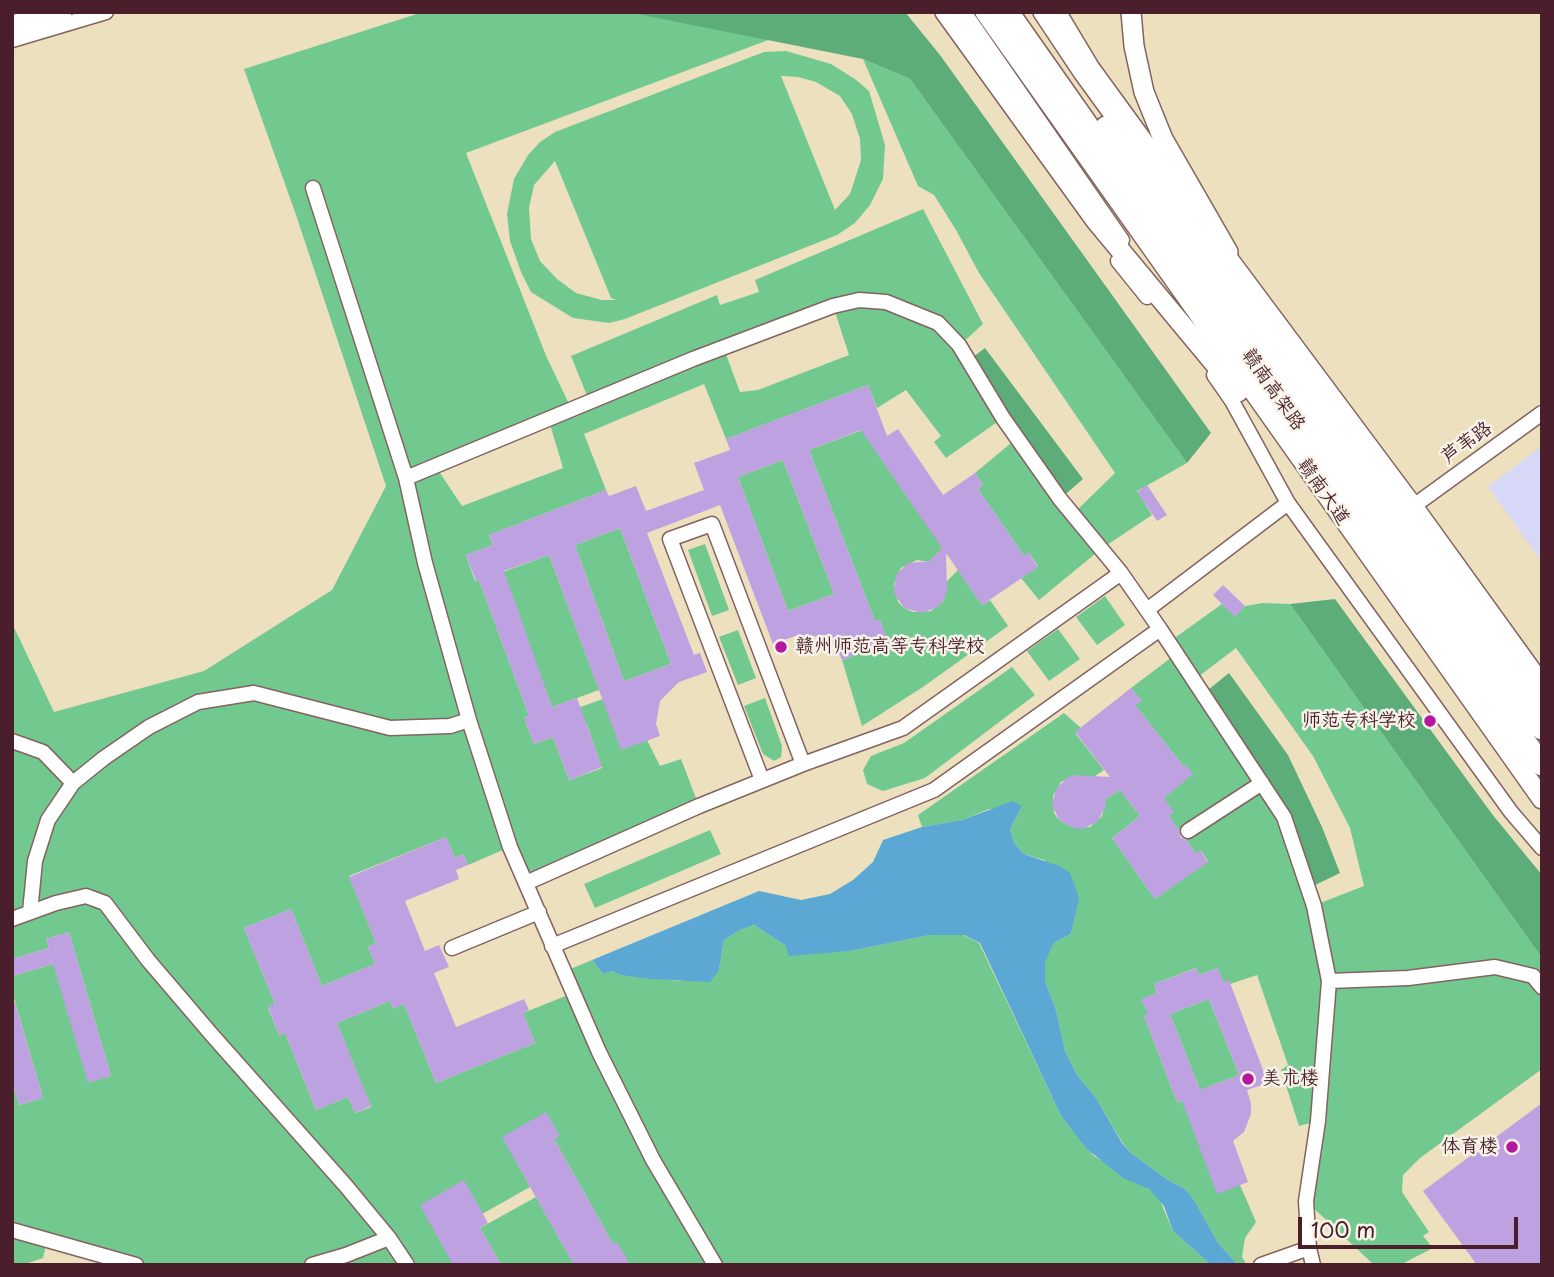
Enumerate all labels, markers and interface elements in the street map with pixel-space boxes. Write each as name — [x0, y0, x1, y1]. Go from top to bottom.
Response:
street label: 赣南高架路 — [1236, 345, 1310, 435]
street label: 芦苇路 — [1437, 417, 1497, 469]
street label: 赣南大道 — [1292, 454, 1354, 530]
place label: 赣州师范高等专科学校 — [795, 636, 985, 658]
marker: 赣州师范高等专科学校 — [773, 639, 789, 655]
place label: 师范专科学校 — [1302, 710, 1416, 732]
marker: 师范专科学校 — [1422, 713, 1438, 729]
place label: 美术楼 — [1262, 1068, 1319, 1090]
marker: 美术楼 — [1240, 1071, 1256, 1087]
place label: 体育楼 — [1441, 1136, 1498, 1158]
marker: 体育楼 — [1504, 1139, 1520, 1155]
scale bar — [1302, 1204, 1522, 1248]
text: 100 m — [1311, 1213, 1375, 1245]

